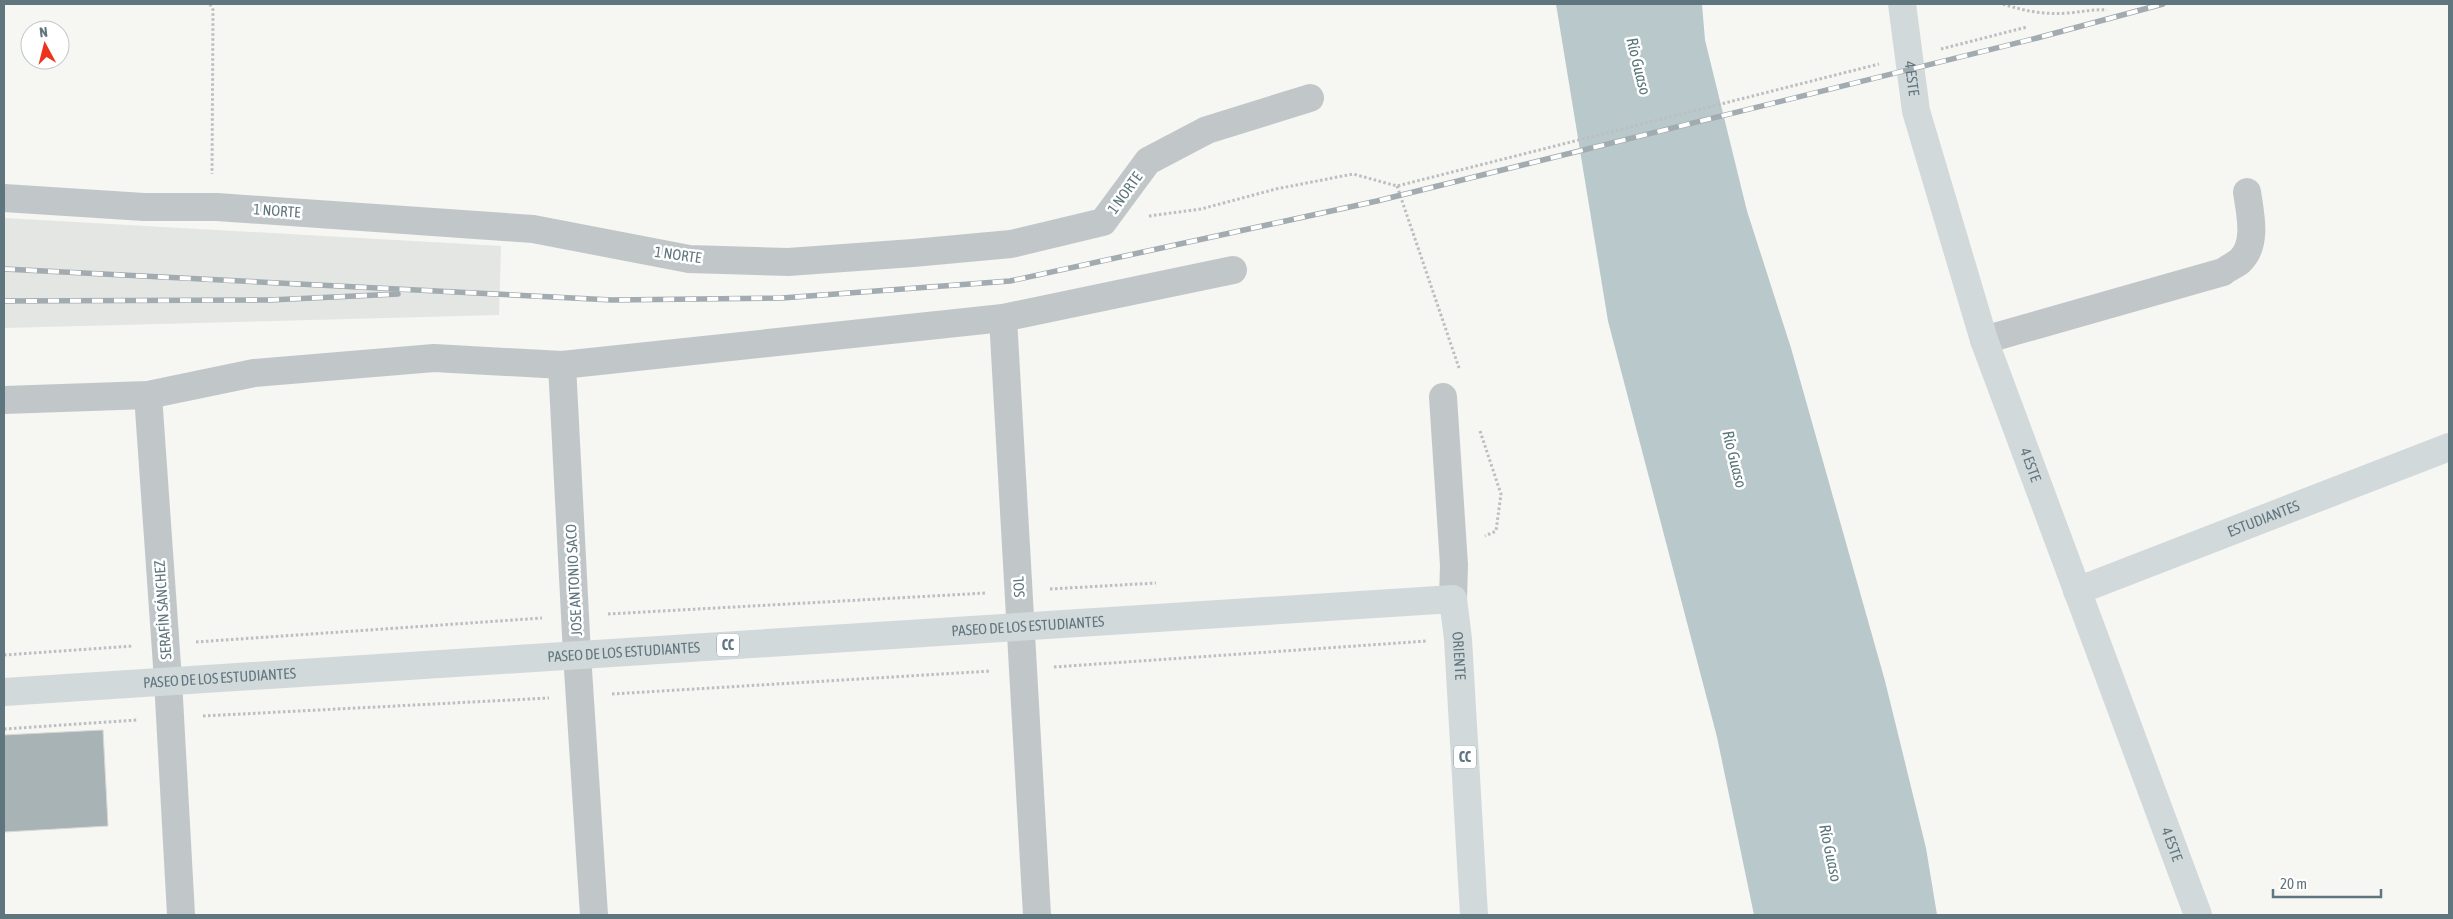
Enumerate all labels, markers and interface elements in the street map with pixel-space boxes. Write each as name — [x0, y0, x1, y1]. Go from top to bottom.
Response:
north arrow — [20, 20, 70, 70]
text: N — [38, 24, 48, 41]
water label: Río Guaso — [1623, 36, 1655, 96]
street label: 4 ESTE — [1902, 60, 1923, 97]
street label: 1 NORTE — [1104, 168, 1146, 217]
street label: 1 NORTE — [253, 200, 302, 221]
street label: 1 NORTE — [654, 243, 703, 266]
water label: Río Guaso — [1719, 429, 1751, 489]
street label: 4 ESTE — [2017, 445, 2045, 485]
street label: ESTUDIANTES — [2225, 497, 2302, 540]
street label: JOSE ANTONIO SACO — [562, 523, 585, 636]
street label: SERAFÍN SÁNCHEZ — [151, 560, 174, 660]
street label: SOL — [1009, 576, 1028, 598]
street label: PASEO DE LOS ESTUDIANTES — [951, 612, 1105, 639]
street label: ORIENTE — [1449, 630, 1469, 681]
road number: CC — [717, 634, 739, 656]
street label: PASEO DE LOS ESTUDIANTES — [547, 638, 701, 665]
street label: PASEO DE LOS ESTUDIANTES — [143, 664, 296, 691]
road number: CC — [1454, 746, 1476, 769]
water label: Río Guaso — [1816, 823, 1846, 883]
street label: 4 ESTE — [2158, 825, 2186, 864]
scale bar — [2273, 866, 2380, 898]
text: 20 m — [2280, 875, 2307, 892]

